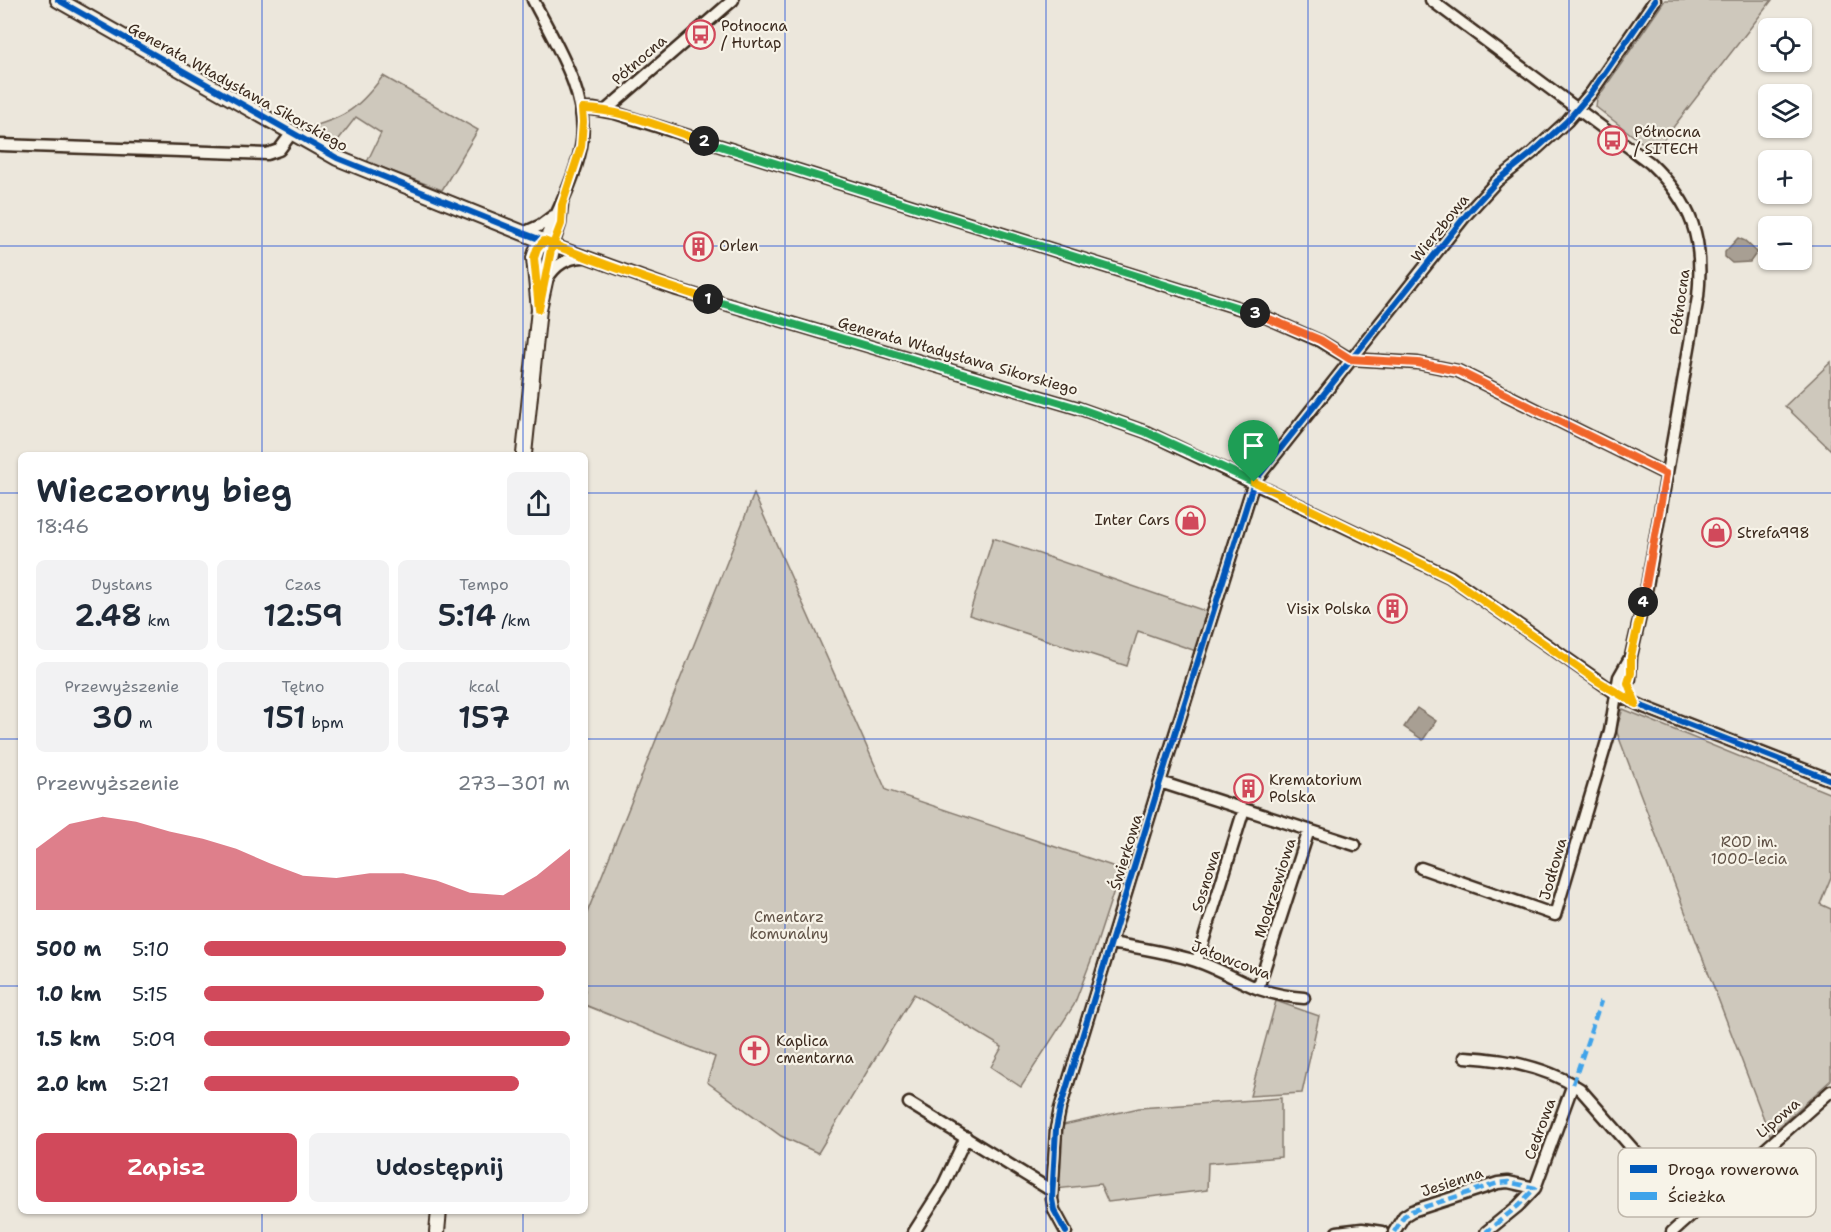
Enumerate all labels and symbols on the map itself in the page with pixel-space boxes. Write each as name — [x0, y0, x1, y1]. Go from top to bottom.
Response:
place label: Połnocna / Hurtap — [721, 16, 788, 53]
street label: Generała Władysława Sikorskiego — [124, 18, 352, 156]
bus stop icon: Połnocna / Hurtap — [684, 19, 716, 51]
street label: Północna — [607, 30, 671, 89]
place label: Północna / SITECH — [1634, 122, 1701, 159]
bus stop icon: Północna / SITECH — [1597, 125, 1629, 157]
pin: 2 — [689, 126, 719, 156]
street label: Wierzbowa — [1406, 189, 1474, 266]
building icon: Orlen — [682, 230, 714, 262]
place label: Orlen — [719, 236, 758, 256]
street label: Północna — [1665, 267, 1695, 336]
pin: 1 — [693, 284, 723, 314]
pin: 3 — [1240, 298, 1270, 328]
street label: Generała Władysława Sikorskiego — [836, 312, 1080, 400]
pin — [1228, 420, 1279, 482]
shop icon: Inter Cars — [1175, 504, 1207, 536]
place label: Inter Cars — [1095, 510, 1170, 530]
shop icon: Strefa998 — [1700, 517, 1732, 549]
place label: Strefa998 — [1737, 523, 1810, 543]
pin: 4 — [1628, 587, 1658, 617]
building icon: Visix Polska — [1376, 593, 1408, 625]
place label: Visix Polska — [1286, 599, 1372, 619]
place label: Krematorium Polska — [1269, 770, 1362, 807]
building icon: Krematorium Polska — [1232, 773, 1264, 805]
street label: Świerkowa — [1104, 811, 1147, 892]
park label: ROD im. 1000-lecia — [1711, 832, 1788, 869]
street label: Modrzewiowa — [1249, 835, 1301, 941]
street label: Jodłowa — [1535, 835, 1572, 902]
street label: Sosnowa — [1187, 847, 1225, 915]
park label: Cmentarz komunalny — [750, 907, 828, 944]
street label: Jałowcowa — [1188, 936, 1274, 985]
place label: Kaplica cmentarna — [776, 1031, 855, 1068]
church icon: Kaplica cmentarna — [739, 1034, 771, 1066]
street label: Lipowa — [1752, 1093, 1805, 1142]
street label: Cedrowa — [1520, 1095, 1561, 1162]
legend — [1618, 1148, 1816, 1217]
text: Droga rowerowa — [1668, 1159, 1799, 1180]
street label: Jesienna — [1418, 1162, 1486, 1201]
text: Ścieżka — [1668, 1186, 1725, 1207]

